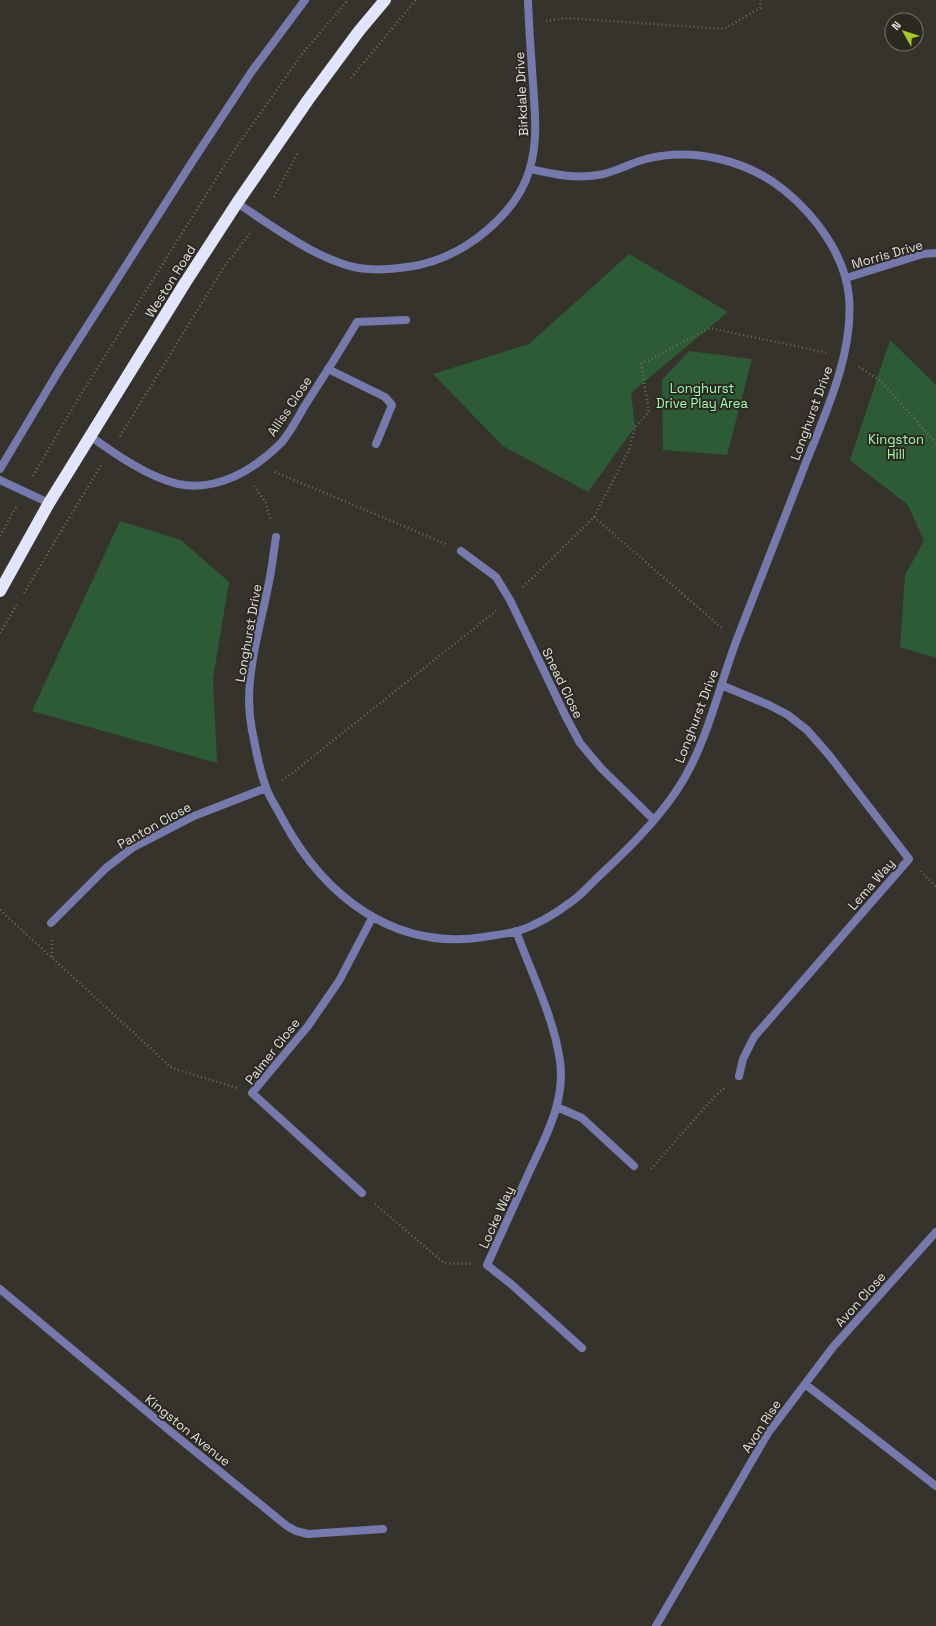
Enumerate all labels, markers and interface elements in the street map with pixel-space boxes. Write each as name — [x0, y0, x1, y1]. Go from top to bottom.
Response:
north arrow — [884, 12, 924, 52]
text: N — [888, 18, 904, 33]
street label: Birkdale Drive — [511, 51, 532, 137]
street label: Morris Drive — [849, 236, 925, 273]
street label: Weston Road — [141, 242, 200, 321]
street label: Longhurst Drive — [787, 364, 836, 463]
street label: Alliss Close — [263, 373, 316, 440]
park label: Longhurst Drive Play Area — [656, 380, 748, 412]
park label: Kingston Hill — [868, 431, 924, 463]
street label: Longhurst Drive — [232, 583, 265, 683]
street label: Snead Close — [538, 645, 587, 721]
street label: Longhurst Drive — [671, 667, 722, 766]
street label: Panton Close — [114, 798, 194, 853]
street label: Lema Way — [844, 855, 899, 914]
street label: Palmer Close — [241, 1015, 304, 1088]
street label: Locke Way — [475, 1183, 518, 1251]
street label: Avon Close — [831, 1268, 889, 1330]
street label: Kingston Avenue — [142, 1391, 234, 1470]
street label: Avon Rise — [738, 1396, 785, 1456]

